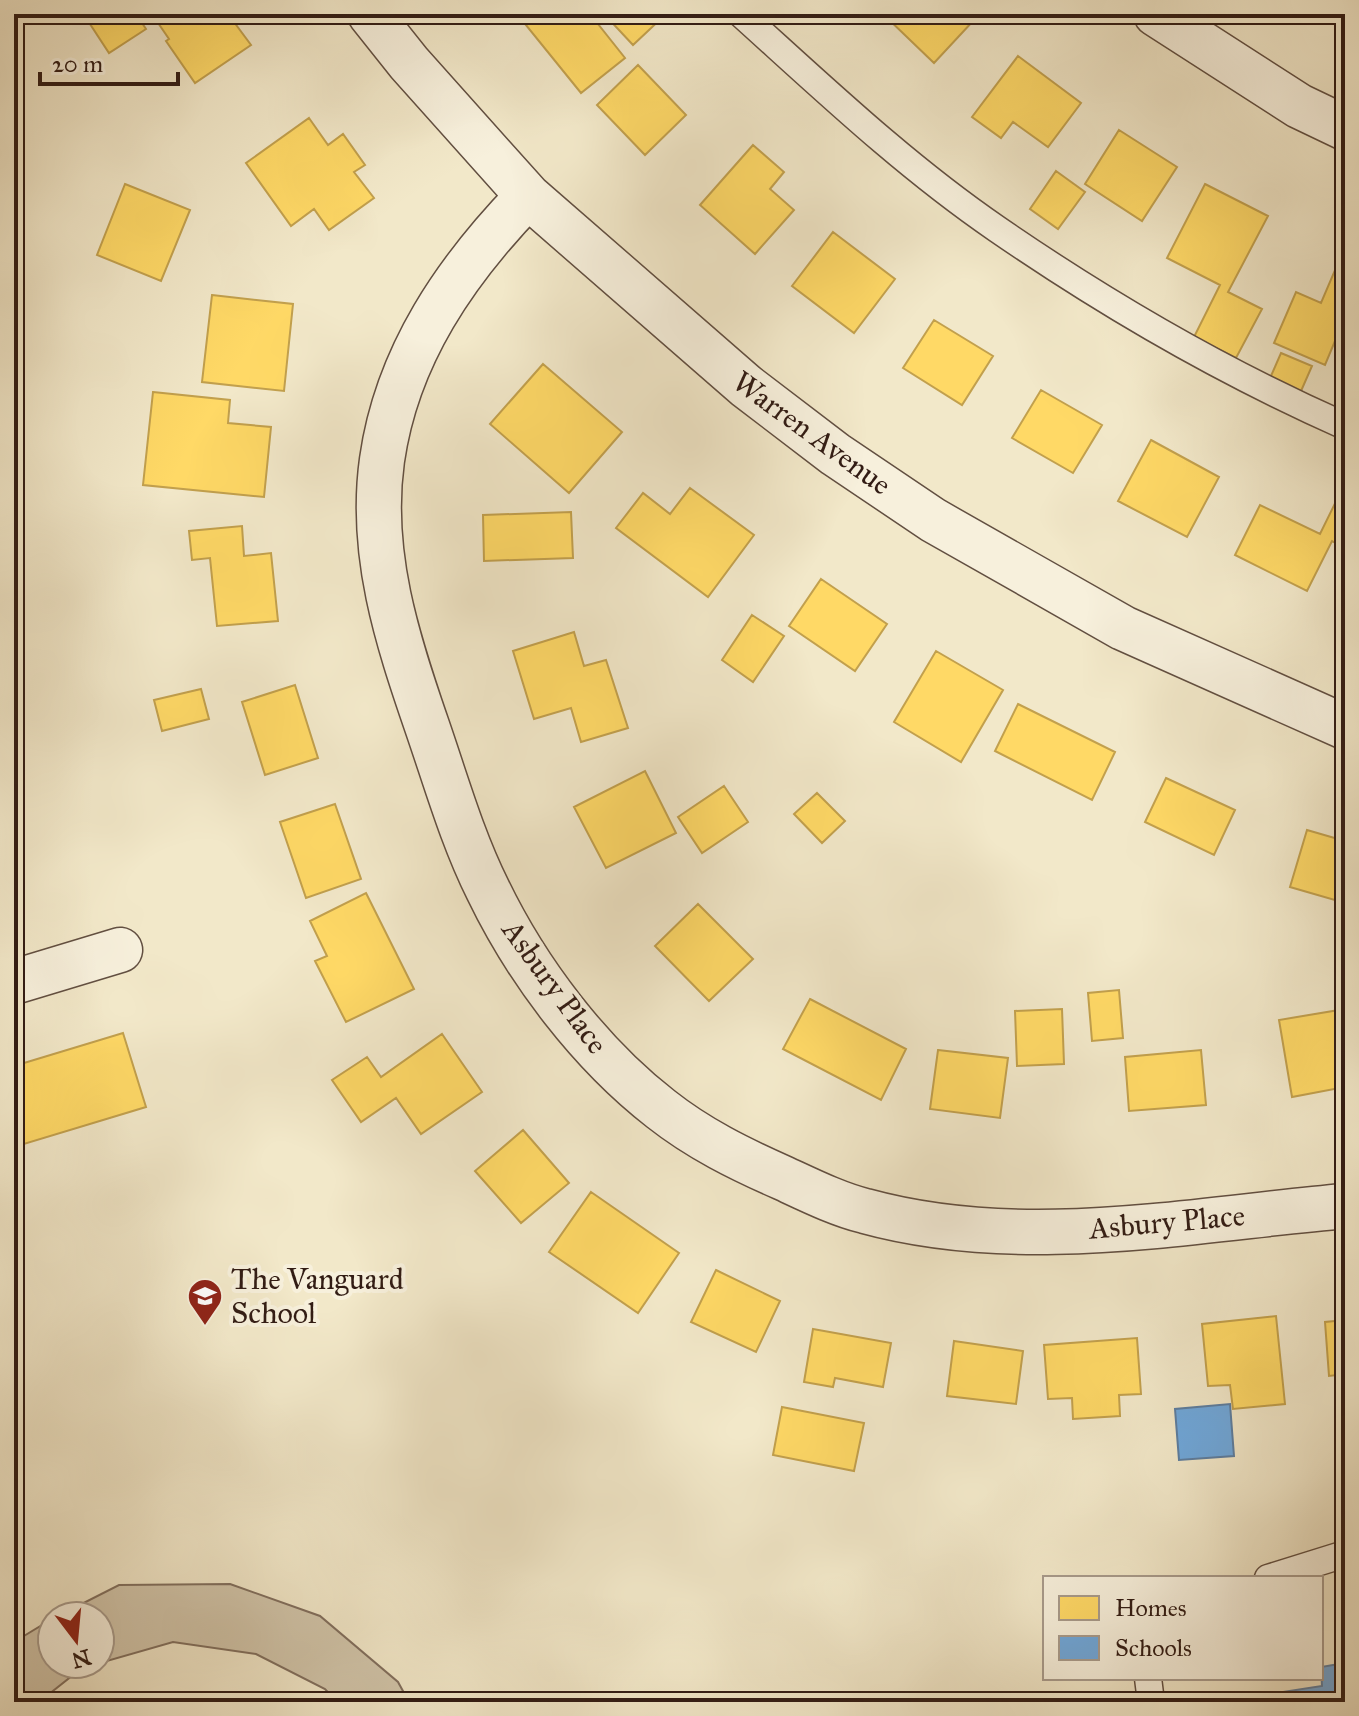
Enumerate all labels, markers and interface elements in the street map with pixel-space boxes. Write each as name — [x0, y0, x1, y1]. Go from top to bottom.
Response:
scale bar — [40, 36, 178, 86]
text: 20 m — [52, 49, 103, 79]
street label: Warren Avenue — [726, 363, 898, 503]
street label: Asbury Place — [493, 912, 616, 1061]
street label: Asbury Place — [1086, 1197, 1247, 1247]
place label: The Vanguard School — [231, 1261, 404, 1331]
school or university icon: The Vanguard School — [186, 1277, 224, 1327]
legend — [1043, 1576, 1323, 1680]
text: Homes — [1115, 1593, 1187, 1623]
north arrow — [36, 1600, 116, 1680]
text: Schools — [1115, 1633, 1192, 1663]
text: N — [68, 1643, 94, 1674]

